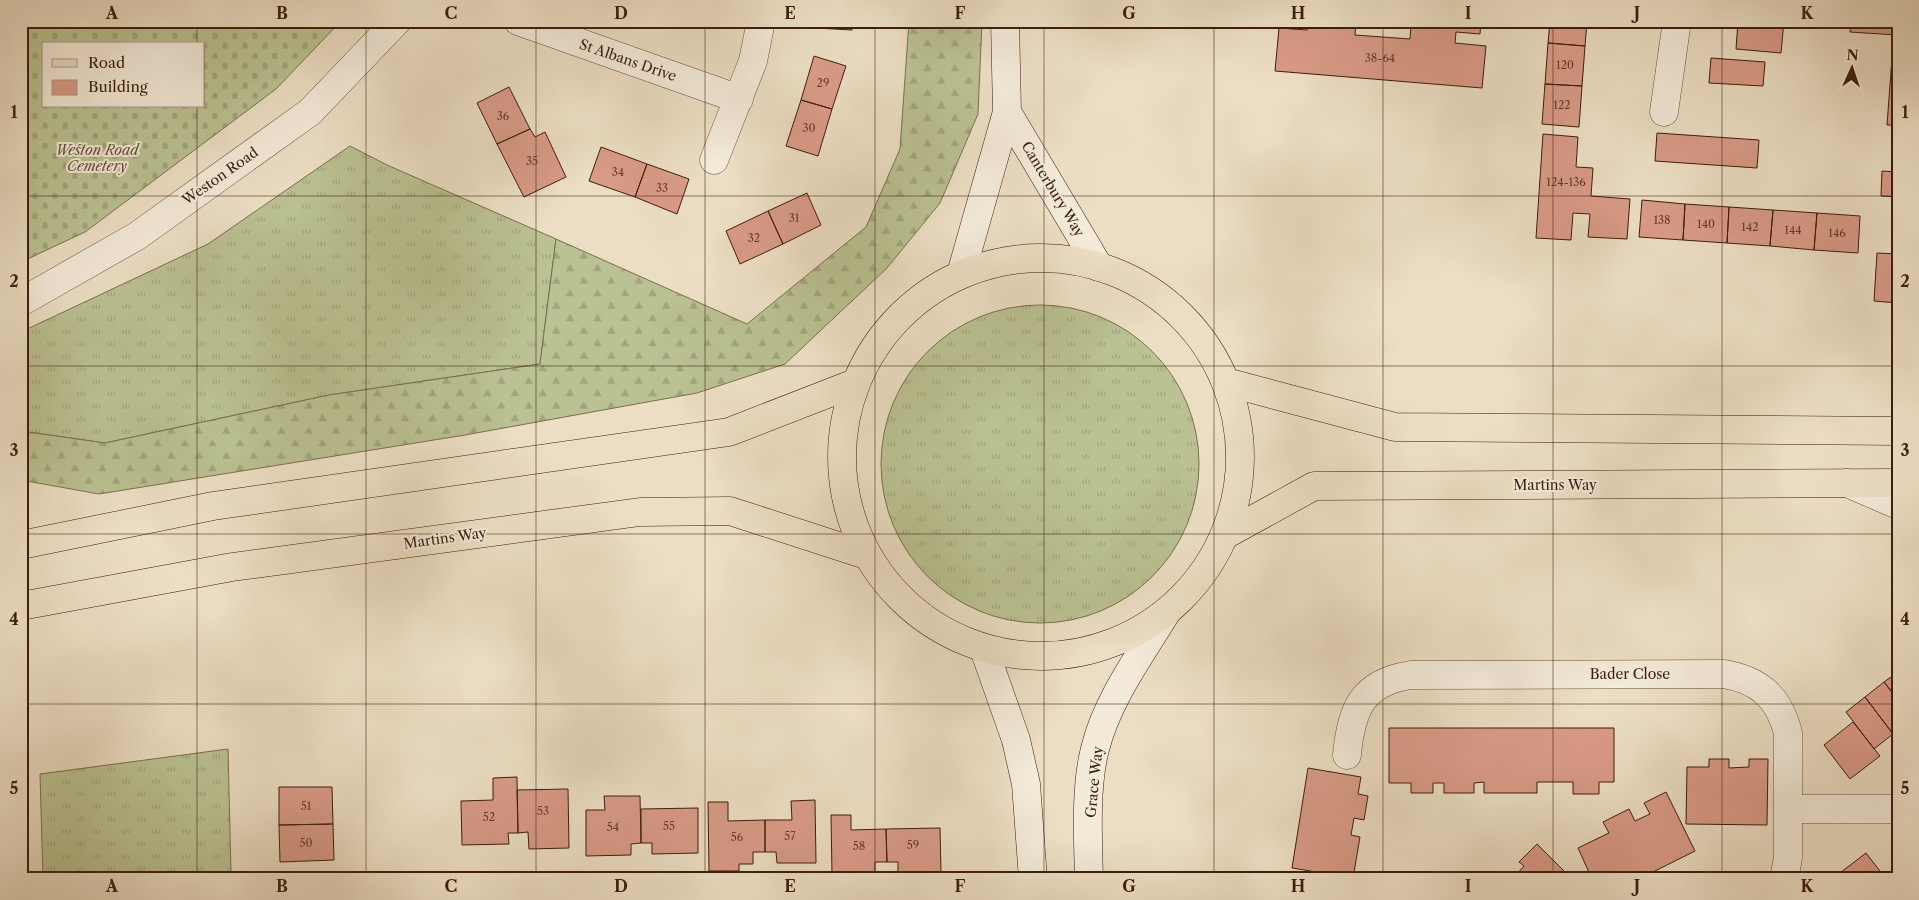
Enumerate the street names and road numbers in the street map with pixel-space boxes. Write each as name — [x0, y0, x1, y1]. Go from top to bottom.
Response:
street label: St Albans Drive — [577, 35, 679, 85]
street label: Canterbury Way — [1017, 138, 1089, 240]
street label: Weston Road — [178, 143, 262, 209]
street label: Martins Way — [1513, 476, 1597, 494]
street label: Martins Way — [402, 523, 488, 553]
street label: Bader Close — [1590, 665, 1670, 683]
street label: Grace Way — [1081, 745, 1107, 819]

